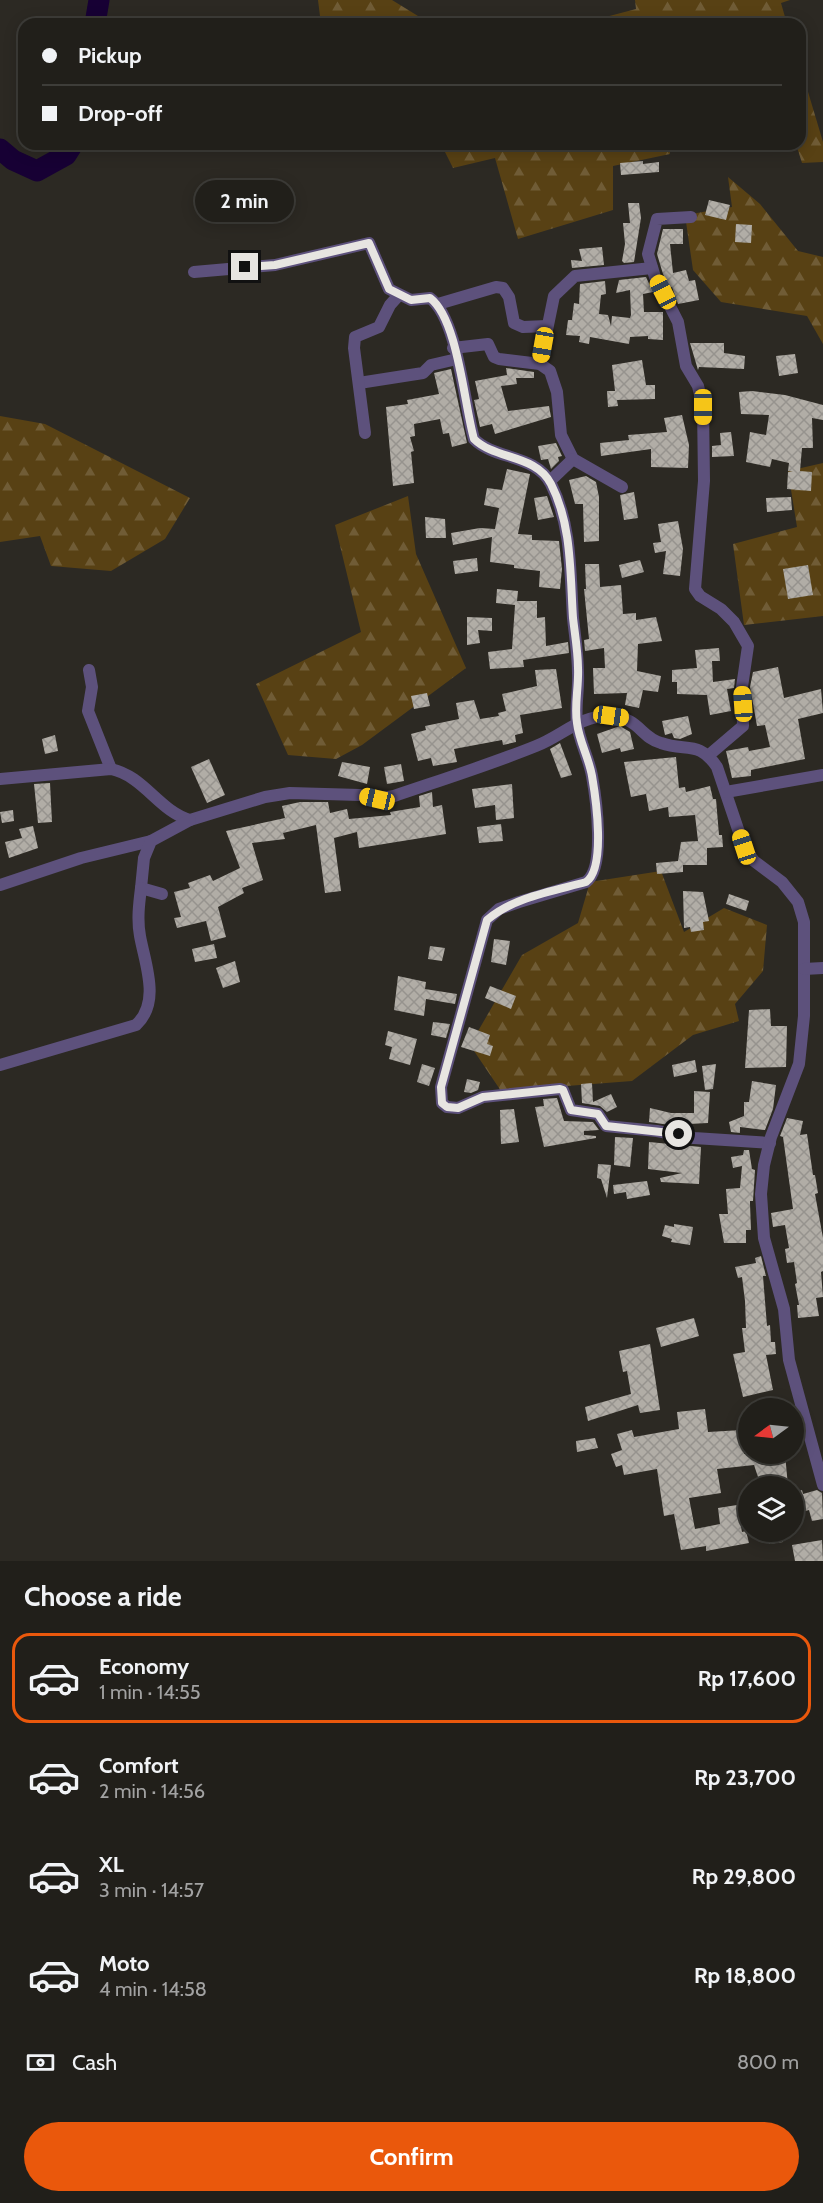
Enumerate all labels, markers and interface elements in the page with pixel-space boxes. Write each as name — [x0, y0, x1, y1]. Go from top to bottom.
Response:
text: Pickup — [78, 42, 142, 69]
text: Drop-off — [78, 100, 162, 127]
callout: 2 min — [196, 180, 294, 222]
text: 2 min — [220, 189, 269, 213]
route end — [231, 253, 258, 280]
car — [647, 272, 679, 312]
car — [531, 326, 555, 364]
car — [694, 389, 712, 425]
car — [733, 685, 753, 723]
car — [592, 705, 630, 727]
car — [357, 786, 397, 812]
car — [730, 827, 758, 867]
route start — [665, 1120, 692, 1147]
north arrow — [738, 1398, 804, 1464]
map controls — [738, 1398, 804, 1542]
button: layers — [738, 1476, 804, 1542]
text: Choose a ride — [24, 1580, 182, 1613]
icon: car — [27, 1651, 81, 1705]
text: Economy — [99, 1653, 189, 1680]
text: Rp 17,600 — [698, 1665, 796, 1692]
text: 1 min · 14:55 — [99, 1680, 201, 1704]
icon: car — [27, 1750, 81, 1804]
text: Comfort — [99, 1752, 178, 1779]
text: Rp 23,700 — [694, 1764, 796, 1791]
text: 2 min · 14:56 — [99, 1779, 205, 1803]
icon: car — [27, 1849, 81, 1903]
text: XL — [99, 1851, 124, 1878]
text: Rp 29,800 — [692, 1863, 796, 1890]
text: 3 min · 14:57 — [99, 1878, 204, 1902]
icon: car — [27, 1948, 81, 2002]
text: Moto — [99, 1950, 150, 1977]
text: Rp 18,800 — [694, 1962, 796, 1989]
text: 4 min · 14:58 — [99, 1977, 207, 2001]
icon: cash — [24, 2046, 57, 2079]
text: Cash — [72, 2049, 117, 2076]
text: 800 m — [737, 2050, 799, 2074]
button: Confirm — [24, 2122, 799, 2191]

